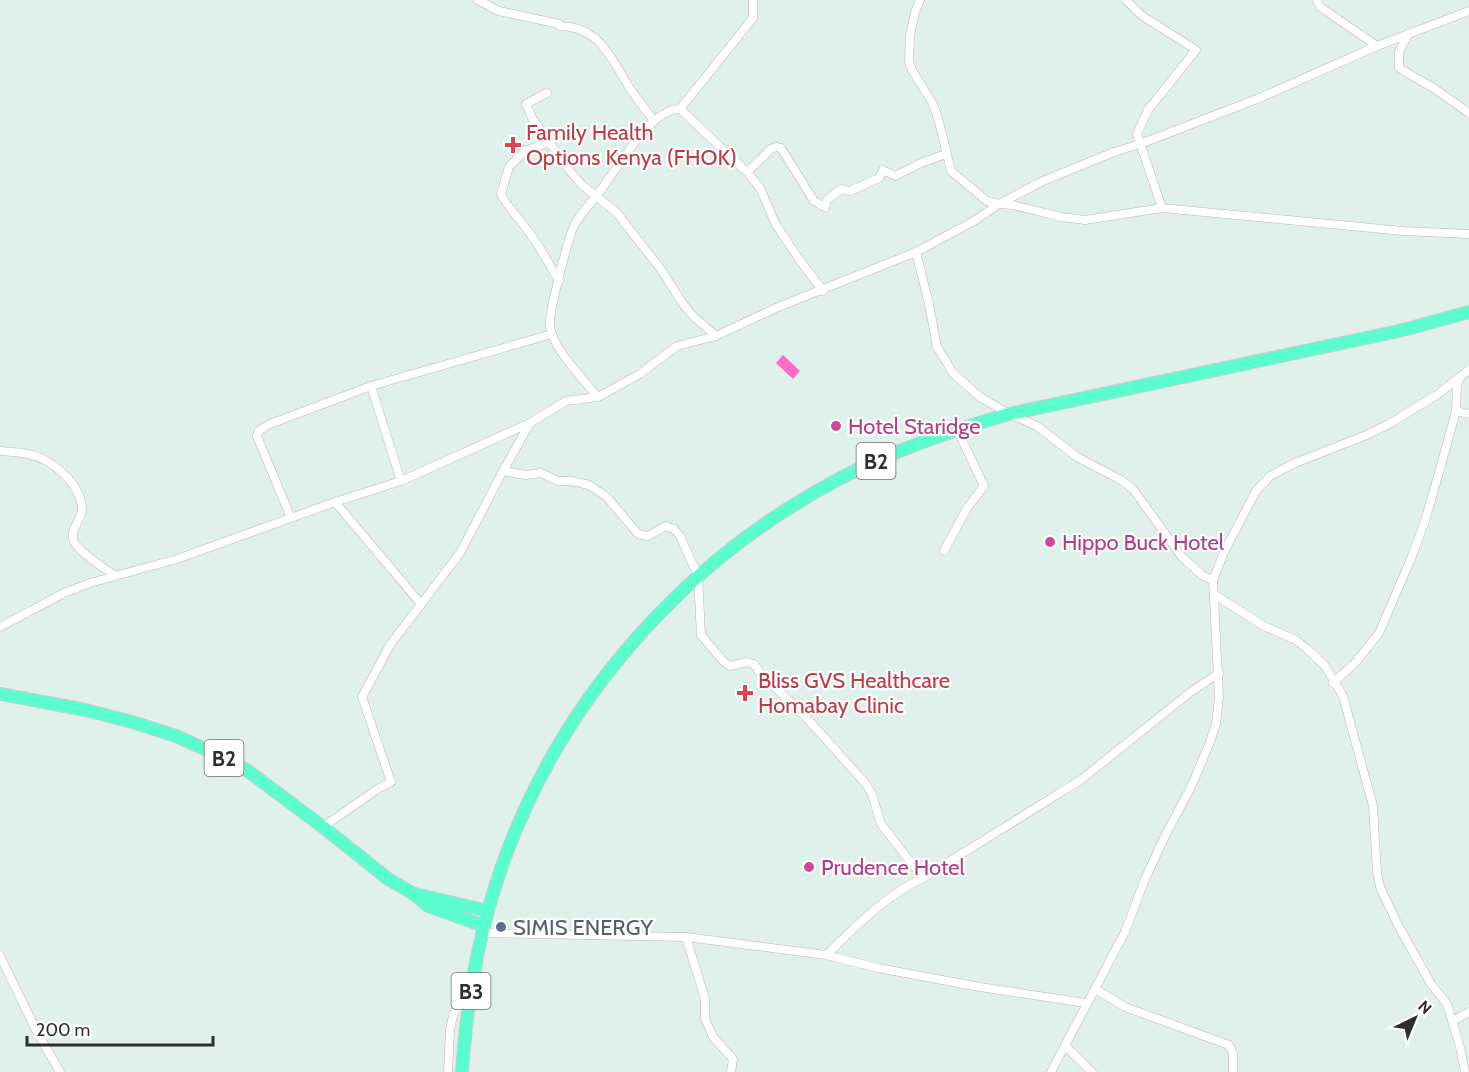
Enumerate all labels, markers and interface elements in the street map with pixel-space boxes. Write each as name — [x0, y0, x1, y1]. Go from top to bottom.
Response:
place label: Family Health Options Kenya (FHOK) — [526, 119, 737, 171]
marker: Family Health Options Kenya (FHOK) — [504, 136, 522, 154]
place label: Hotel Staridge — [848, 413, 980, 440]
marker: Hotel Staridge — [829, 419, 843, 433]
road number: B2 — [856, 443, 896, 479]
place label: Hippo Buck Hotel — [1062, 529, 1225, 556]
marker: Hippo Buck Hotel — [1043, 535, 1057, 549]
place label: Bliss GVS Healthcare Homabay Clinic — [758, 667, 950, 719]
marker: Bliss GVS Healthcare Homabay Clinic — [736, 684, 754, 702]
road number: B2 — [204, 740, 244, 776]
place label: Prudence Hotel — [821, 854, 965, 881]
marker: Prudence Hotel — [802, 860, 816, 874]
place label: SIMIS ENERGY — [513, 914, 653, 941]
marker: SIMIS ENERGY — [494, 920, 508, 934]
road number: B3 — [452, 973, 490, 1009]
north arrow — [1385, 988, 1445, 1048]
text: N — [1414, 997, 1436, 1018]
scale bar — [27, 1009, 213, 1047]
text: 200 m — [36, 1019, 90, 1041]

